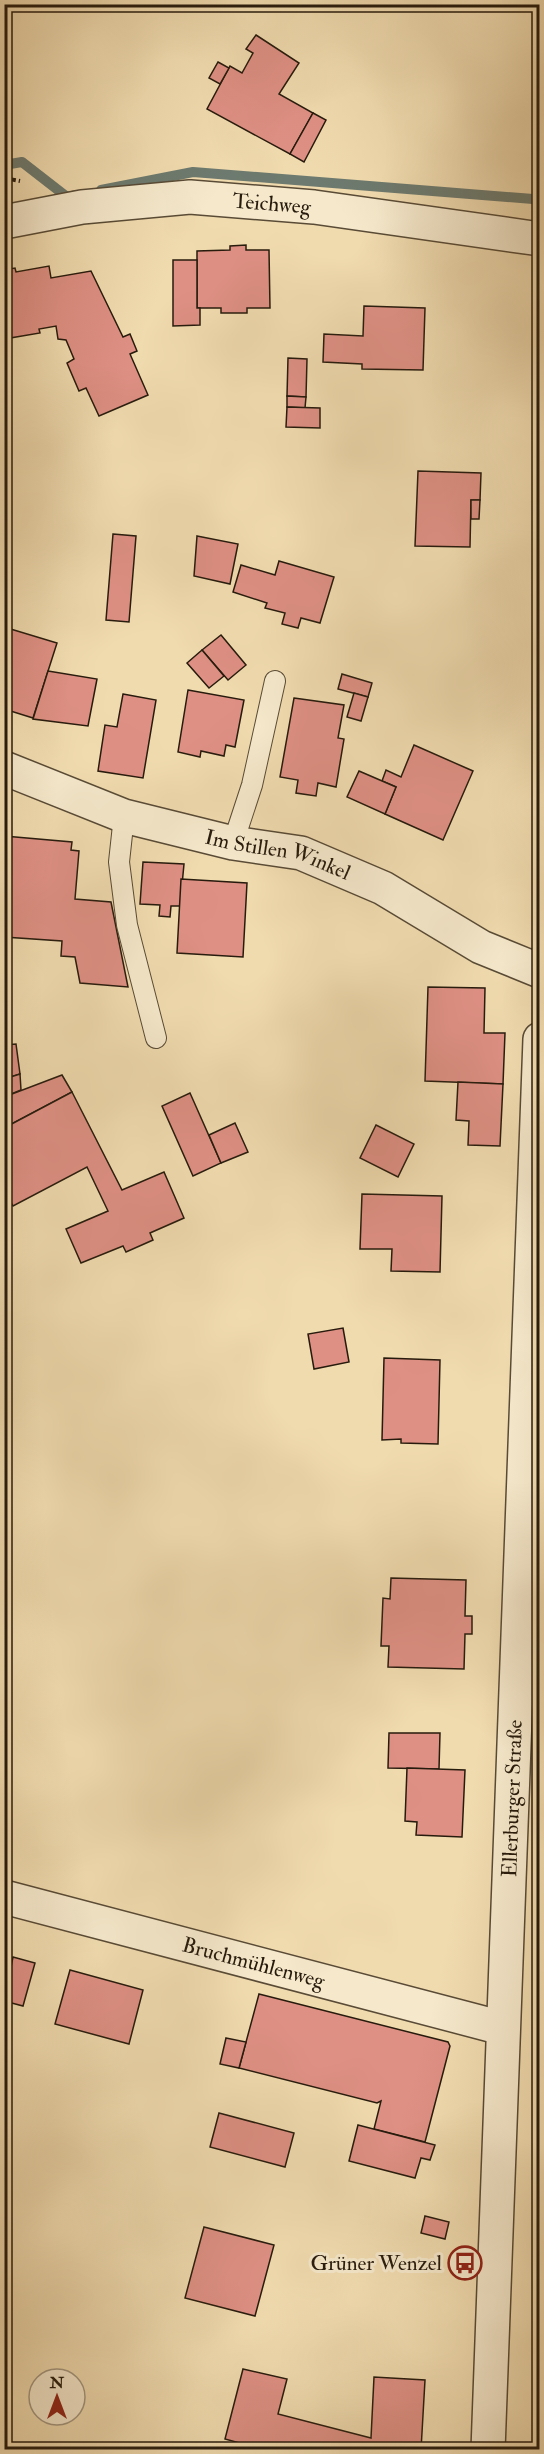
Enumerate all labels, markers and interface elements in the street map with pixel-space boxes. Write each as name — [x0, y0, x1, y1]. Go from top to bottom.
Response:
street label: Teichweg — [232, 187, 313, 221]
street label: Im Stillen Winkel — [202, 824, 355, 887]
street label: Ellerburger Straße — [496, 1719, 529, 1878]
street label: Bruchmühlenweg — [179, 1931, 328, 1995]
bus stop icon: Grüner Wenzel — [447, 2245, 483, 2281]
place label: Grüner Wenzel — [310, 2250, 443, 2277]
north arrow — [27, 2367, 87, 2427]
text: N — [49, 2373, 65, 2393]

